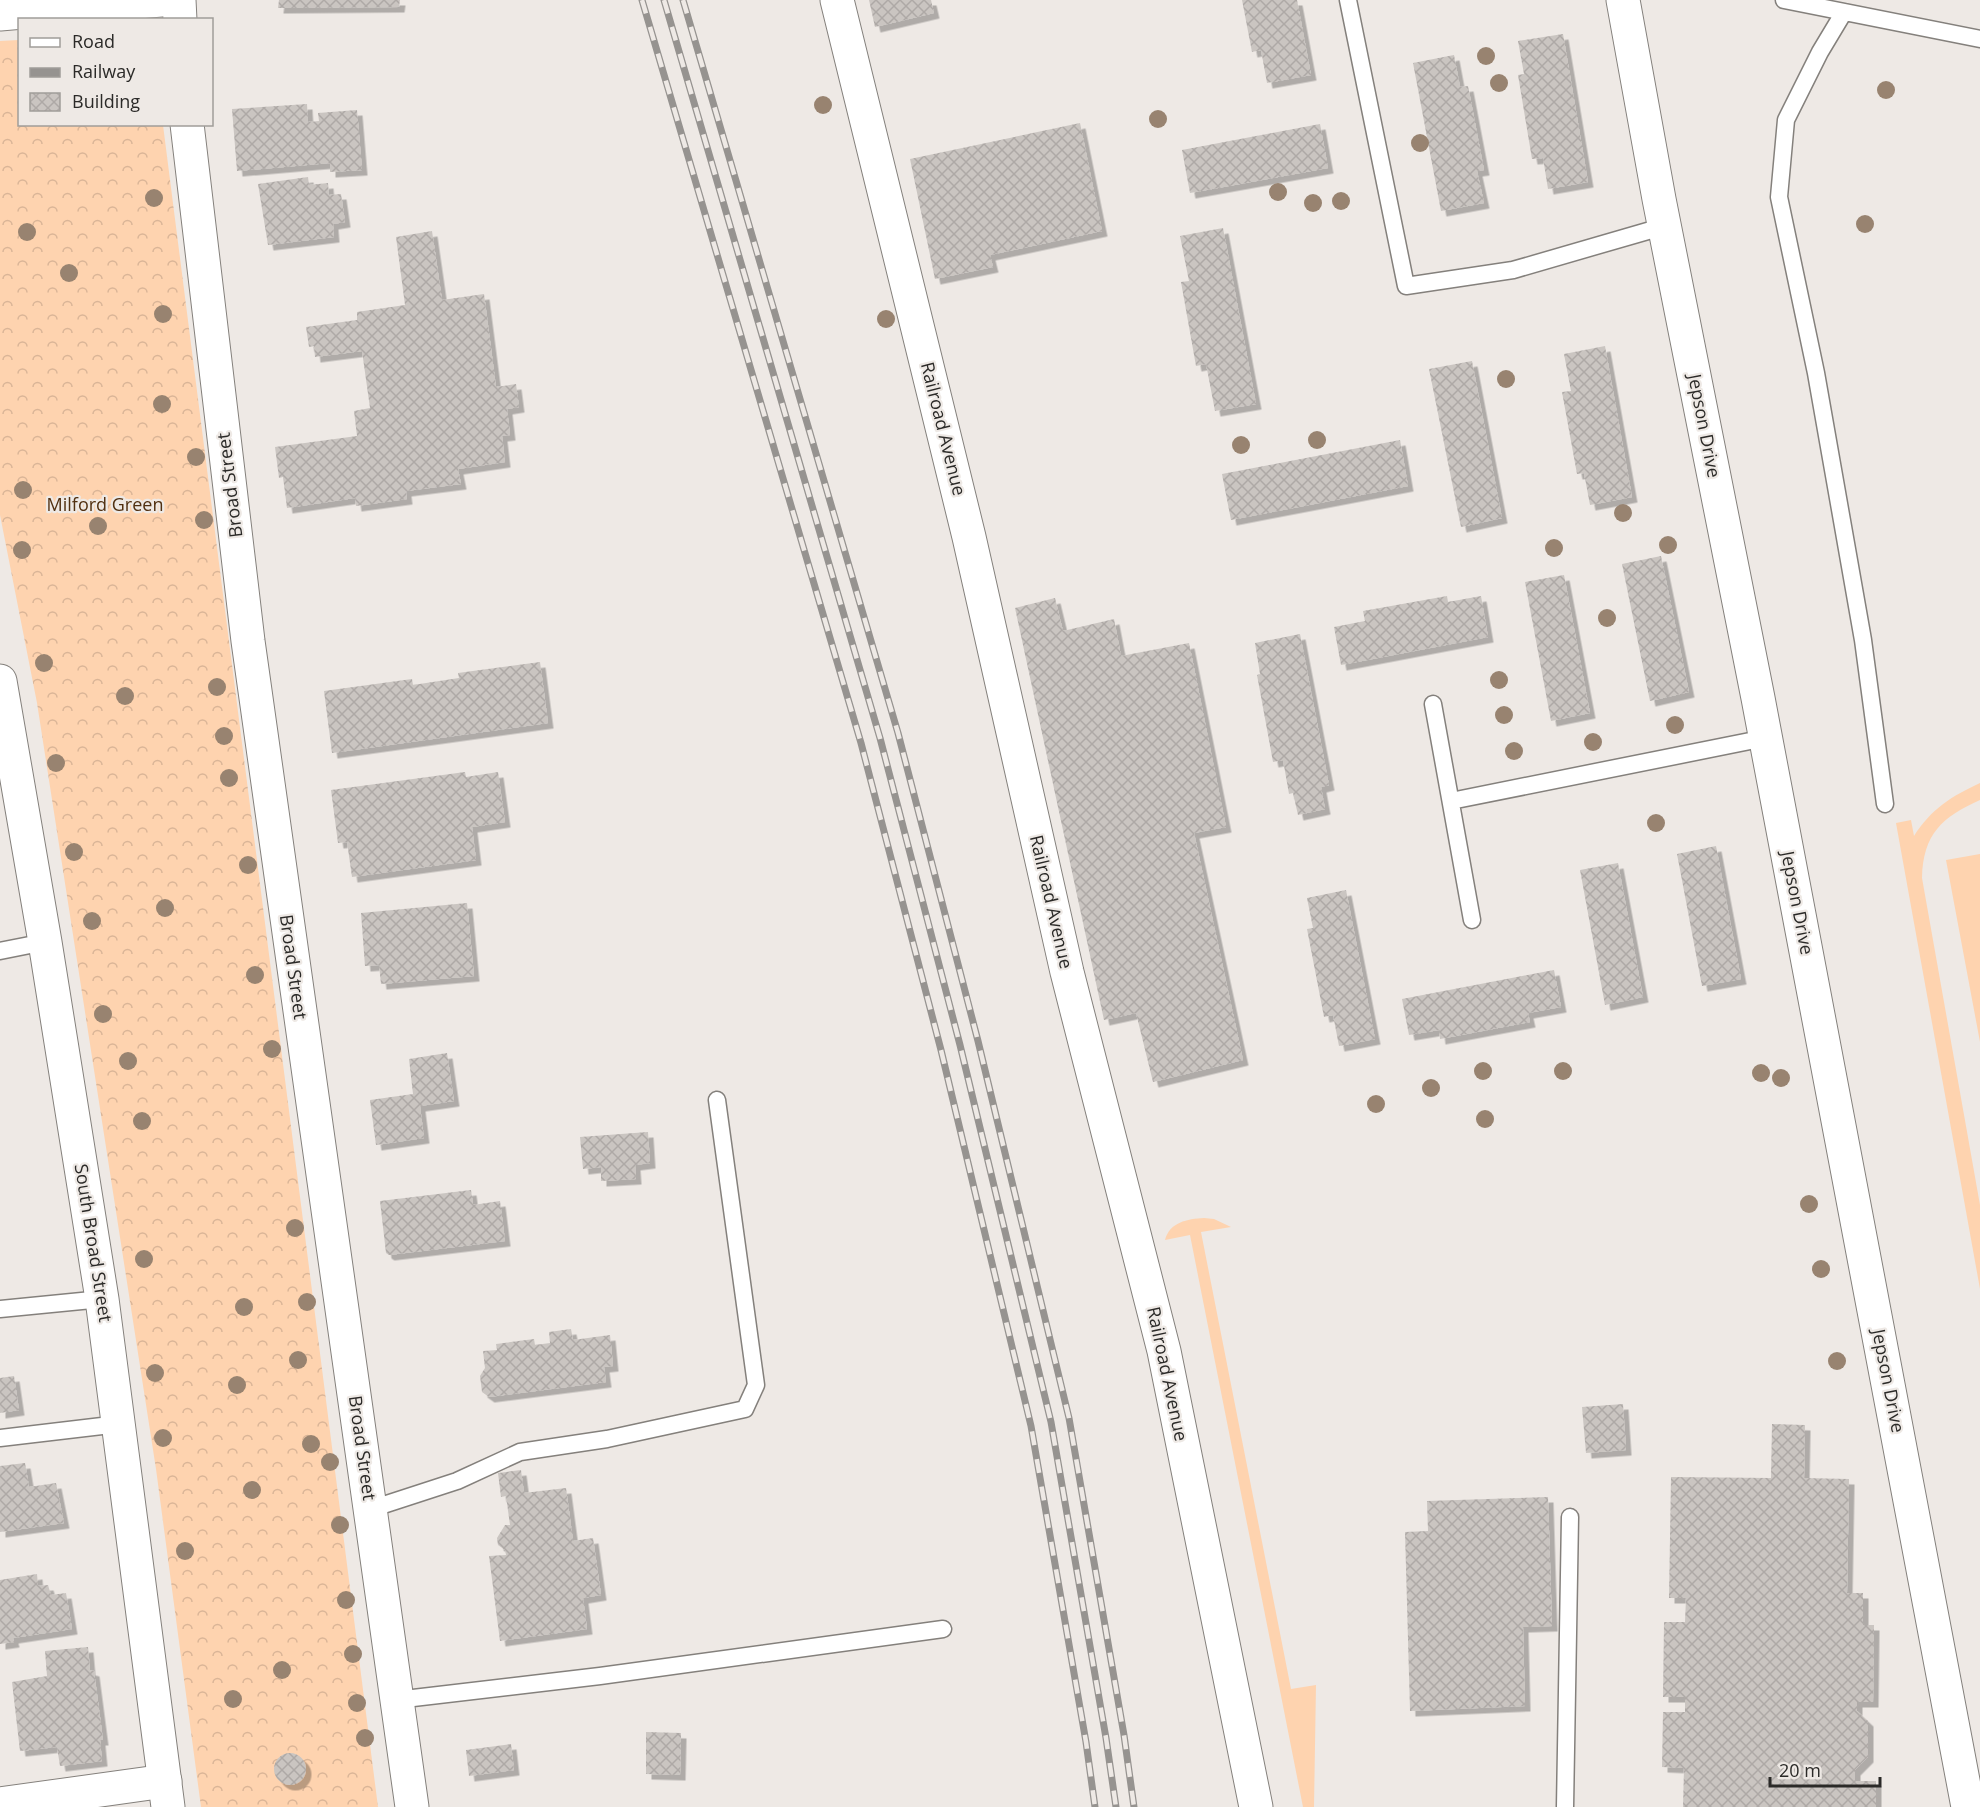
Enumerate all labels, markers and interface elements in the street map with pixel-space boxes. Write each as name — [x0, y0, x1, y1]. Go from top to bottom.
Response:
legend — [18, 18, 213, 126]
text: Road — [72, 29, 115, 53]
text: Railway — [72, 59, 136, 83]
text: Building — [72, 89, 140, 113]
street label: Railroad Avenue — [916, 360, 972, 498]
street label: Jepson Drive — [1683, 370, 1727, 480]
street label: Broad Street — [211, 431, 247, 539]
park label: Milford Green — [47, 492, 163, 516]
street label: Railroad Avenue — [1025, 832, 1079, 971]
street label: Jepson Drive — [1776, 847, 1820, 957]
street label: Broad Street — [275, 913, 313, 1021]
street label: South Broad Street — [70, 1162, 118, 1324]
street label: Railroad Avenue — [1142, 1304, 1194, 1443]
street label: Jepson Drive — [1867, 1325, 1911, 1435]
street label: Broad Street — [344, 1394, 382, 1502]
scale bar — [1770, 1750, 1880, 1788]
text: 20 m — [1779, 1758, 1821, 1782]

